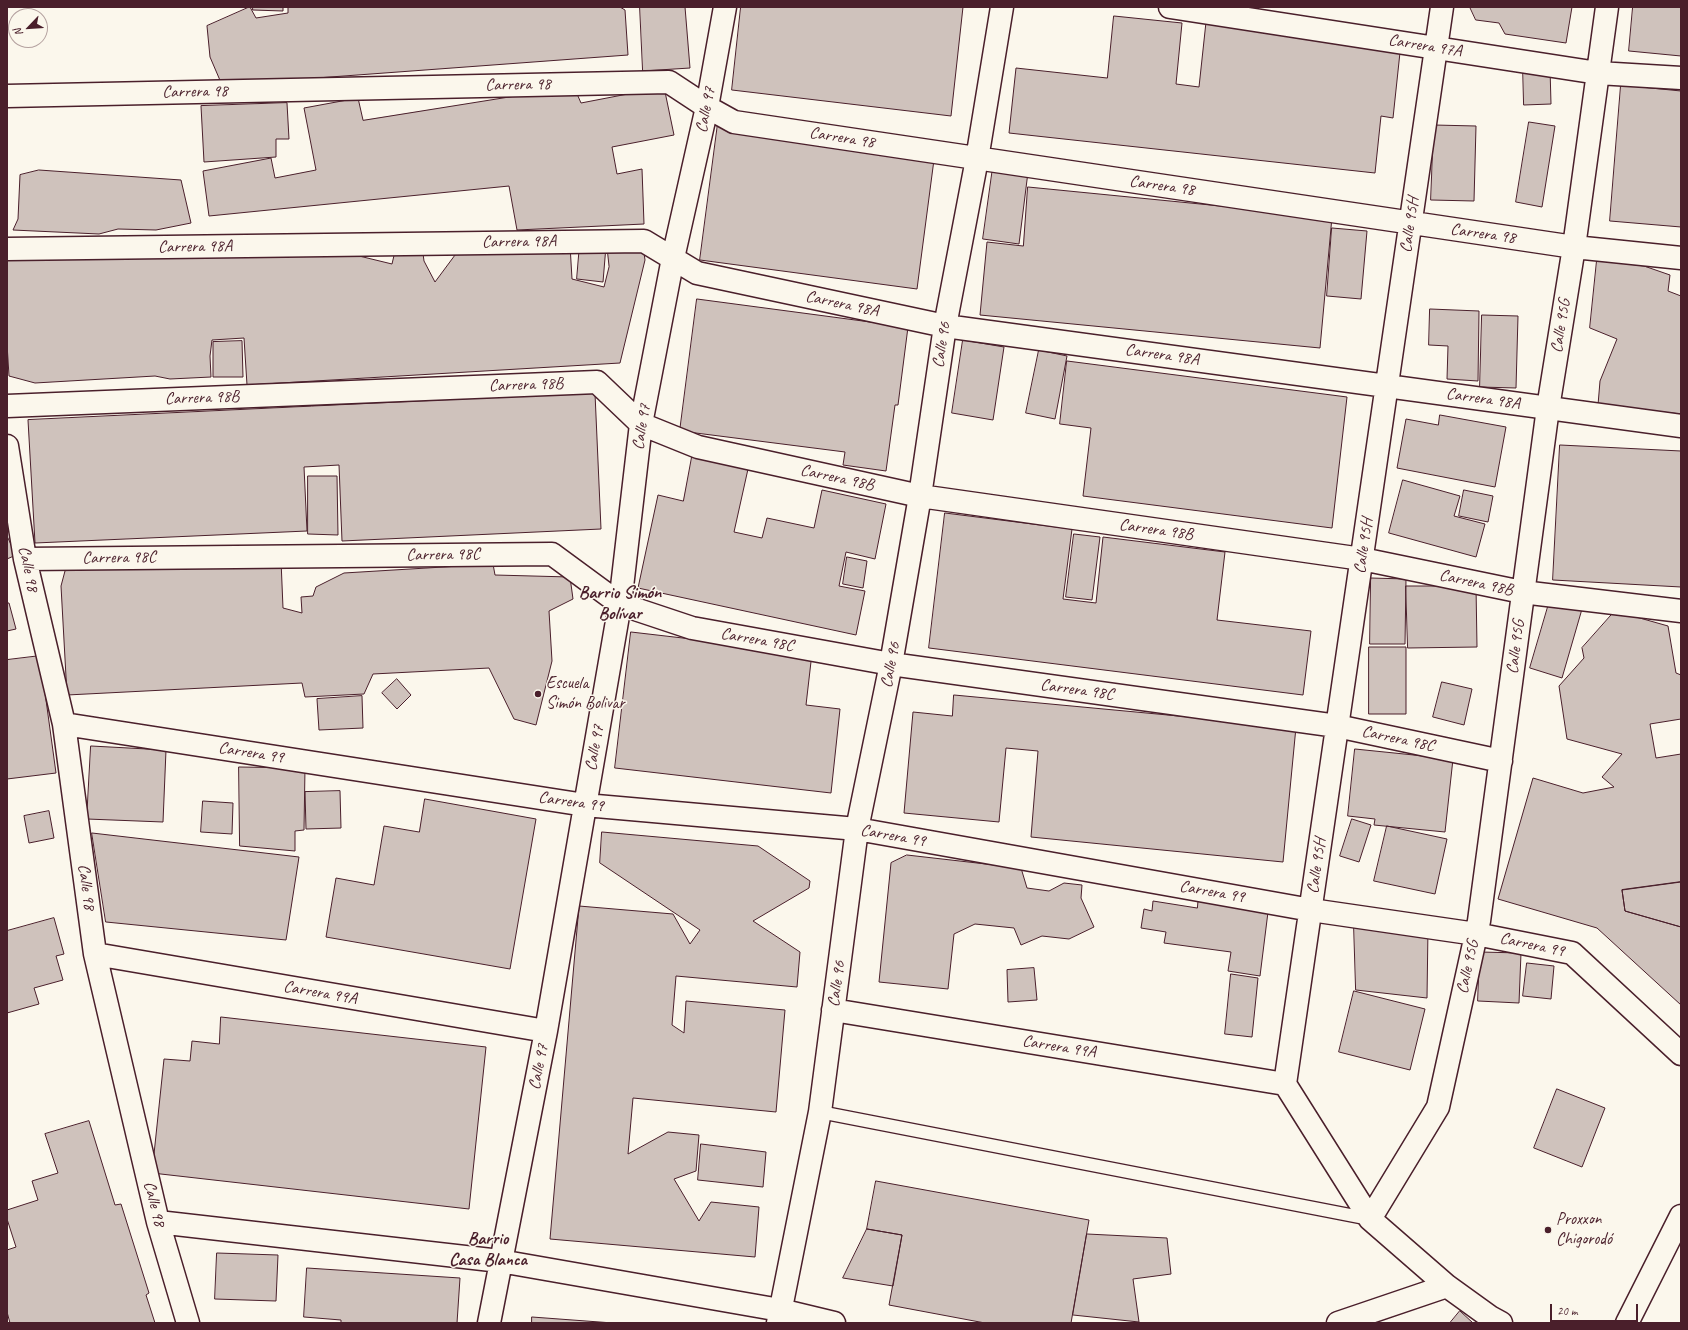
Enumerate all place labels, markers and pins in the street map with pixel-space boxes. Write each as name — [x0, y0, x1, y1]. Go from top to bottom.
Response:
place label: Escuela Simón Bolivar — [546, 674, 625, 714]
marker: Escuela Simón Bolivar — [533, 689, 543, 699]
place label: Proxxon Chigorodó — [1556, 1210, 1612, 1250]
marker: Proxxon Chigorodó — [1543, 1225, 1553, 1235]

